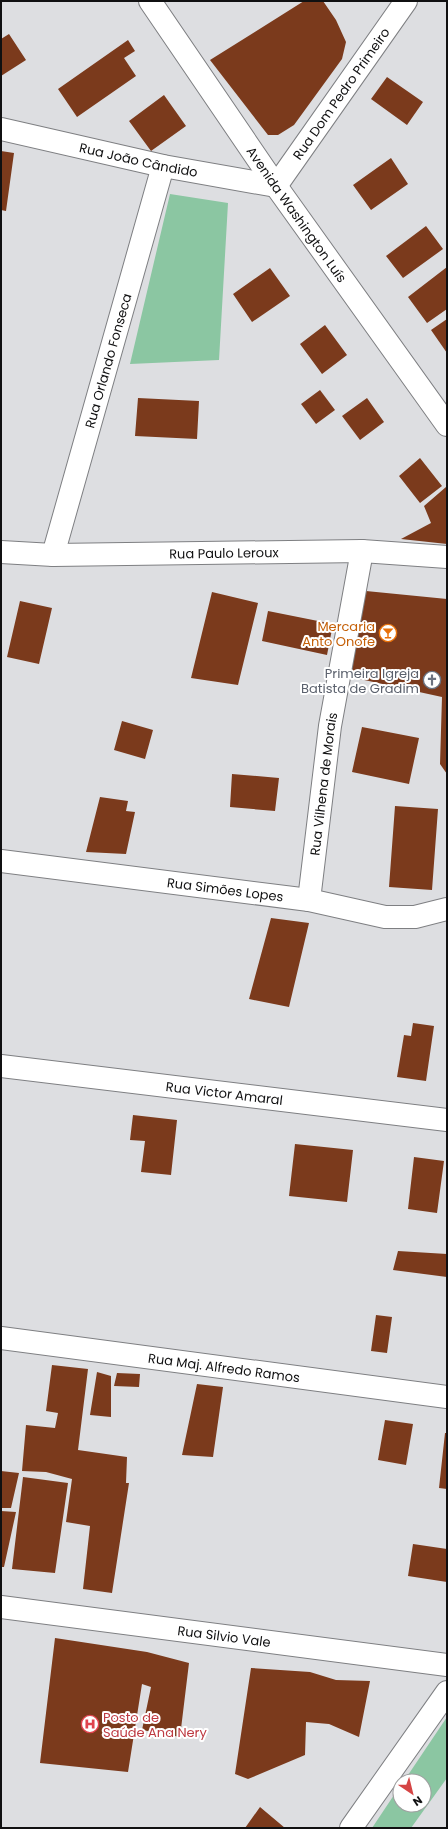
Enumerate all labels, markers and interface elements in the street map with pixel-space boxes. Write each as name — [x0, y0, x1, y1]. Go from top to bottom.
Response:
street label: Rua Dom Pedro Primeiro — [288, 24, 394, 163]
street label: Rua João Cândido — [78, 138, 199, 181]
street label: Avenida Washington Luís — [242, 143, 352, 286]
street label: Rua Orlando Fonseca — [80, 291, 136, 430]
street label: Rua Paulo Leroux — [169, 543, 280, 563]
place label: Mercaria Anto Onofe — [302, 617, 375, 651]
bar icon: Mercaria Anto Onofe — [378, 623, 398, 643]
place label: Primeira Igreja Batista de Gradim — [301, 664, 419, 698]
church icon: Primeira Igreja Batista de Gradim — [422, 670, 442, 690]
street label: Rua Vilhena de Morais — [305, 710, 342, 857]
street label: Rua Simões Lopes — [166, 873, 285, 906]
street label: Rua Victor Amaral — [165, 1077, 284, 1110]
street label: Rua Maj. Alfredo Ramos — [147, 1348, 301, 1387]
street label: Rua Silvio Vale — [176, 1621, 272, 1651]
place label: Posto de Saúde Ana Nery — [103, 1708, 207, 1742]
hospital icon: Posto de Saúde Ana Nery — [80, 1714, 100, 1734]
north arrow — [392, 1773, 432, 1813]
text: N — [410, 1792, 426, 1810]

